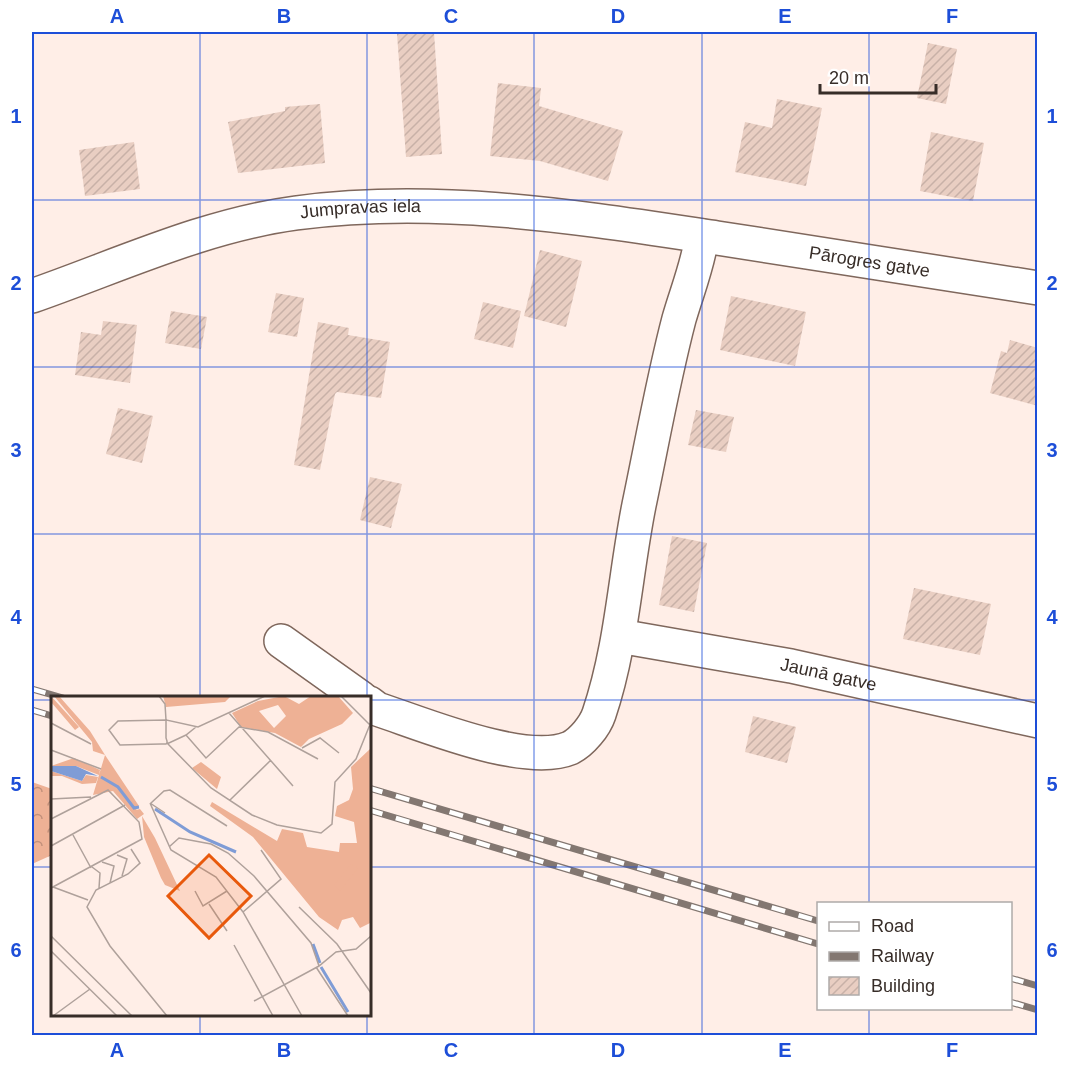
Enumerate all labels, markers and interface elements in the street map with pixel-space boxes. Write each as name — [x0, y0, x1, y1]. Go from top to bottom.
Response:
text: A — [110, 5, 124, 27]
text: B — [277, 5, 291, 27]
text: C — [444, 5, 458, 27]
text: D — [611, 5, 625, 27]
text: E — [778, 5, 792, 27]
text: F — [946, 5, 958, 27]
scale bar — [820, 57, 936, 95]
text: 20 m — [829, 68, 869, 88]
text: 1 — [10, 105, 22, 127]
text: 1 — [1046, 105, 1058, 127]
street label: Jumpravas iela — [299, 196, 422, 222]
street label: Pārogres gatve — [808, 243, 931, 281]
text: 2 — [10, 272, 22, 294]
text: 2 — [1046, 272, 1058, 294]
text: 3 — [10, 439, 22, 461]
text: 3 — [1046, 439, 1058, 461]
text: 4 — [10, 606, 22, 628]
text: 4 — [1046, 606, 1058, 628]
street label: Jaunā gatve — [779, 654, 879, 695]
inset map — [51, 696, 370, 1016]
text: 5 — [10, 773, 22, 795]
text: 5 — [1046, 773, 1058, 795]
legend — [817, 902, 1012, 1010]
text: Road — [871, 916, 914, 936]
text: 6 — [10, 939, 22, 961]
text: 6 — [1046, 939, 1058, 961]
text: Railway — [871, 946, 934, 966]
text: Building — [871, 976, 935, 996]
text: A — [110, 1039, 124, 1061]
text: B — [277, 1039, 291, 1061]
text: C — [444, 1039, 458, 1061]
text: D — [611, 1039, 625, 1061]
text: E — [778, 1039, 792, 1061]
text: F — [946, 1039, 958, 1061]

